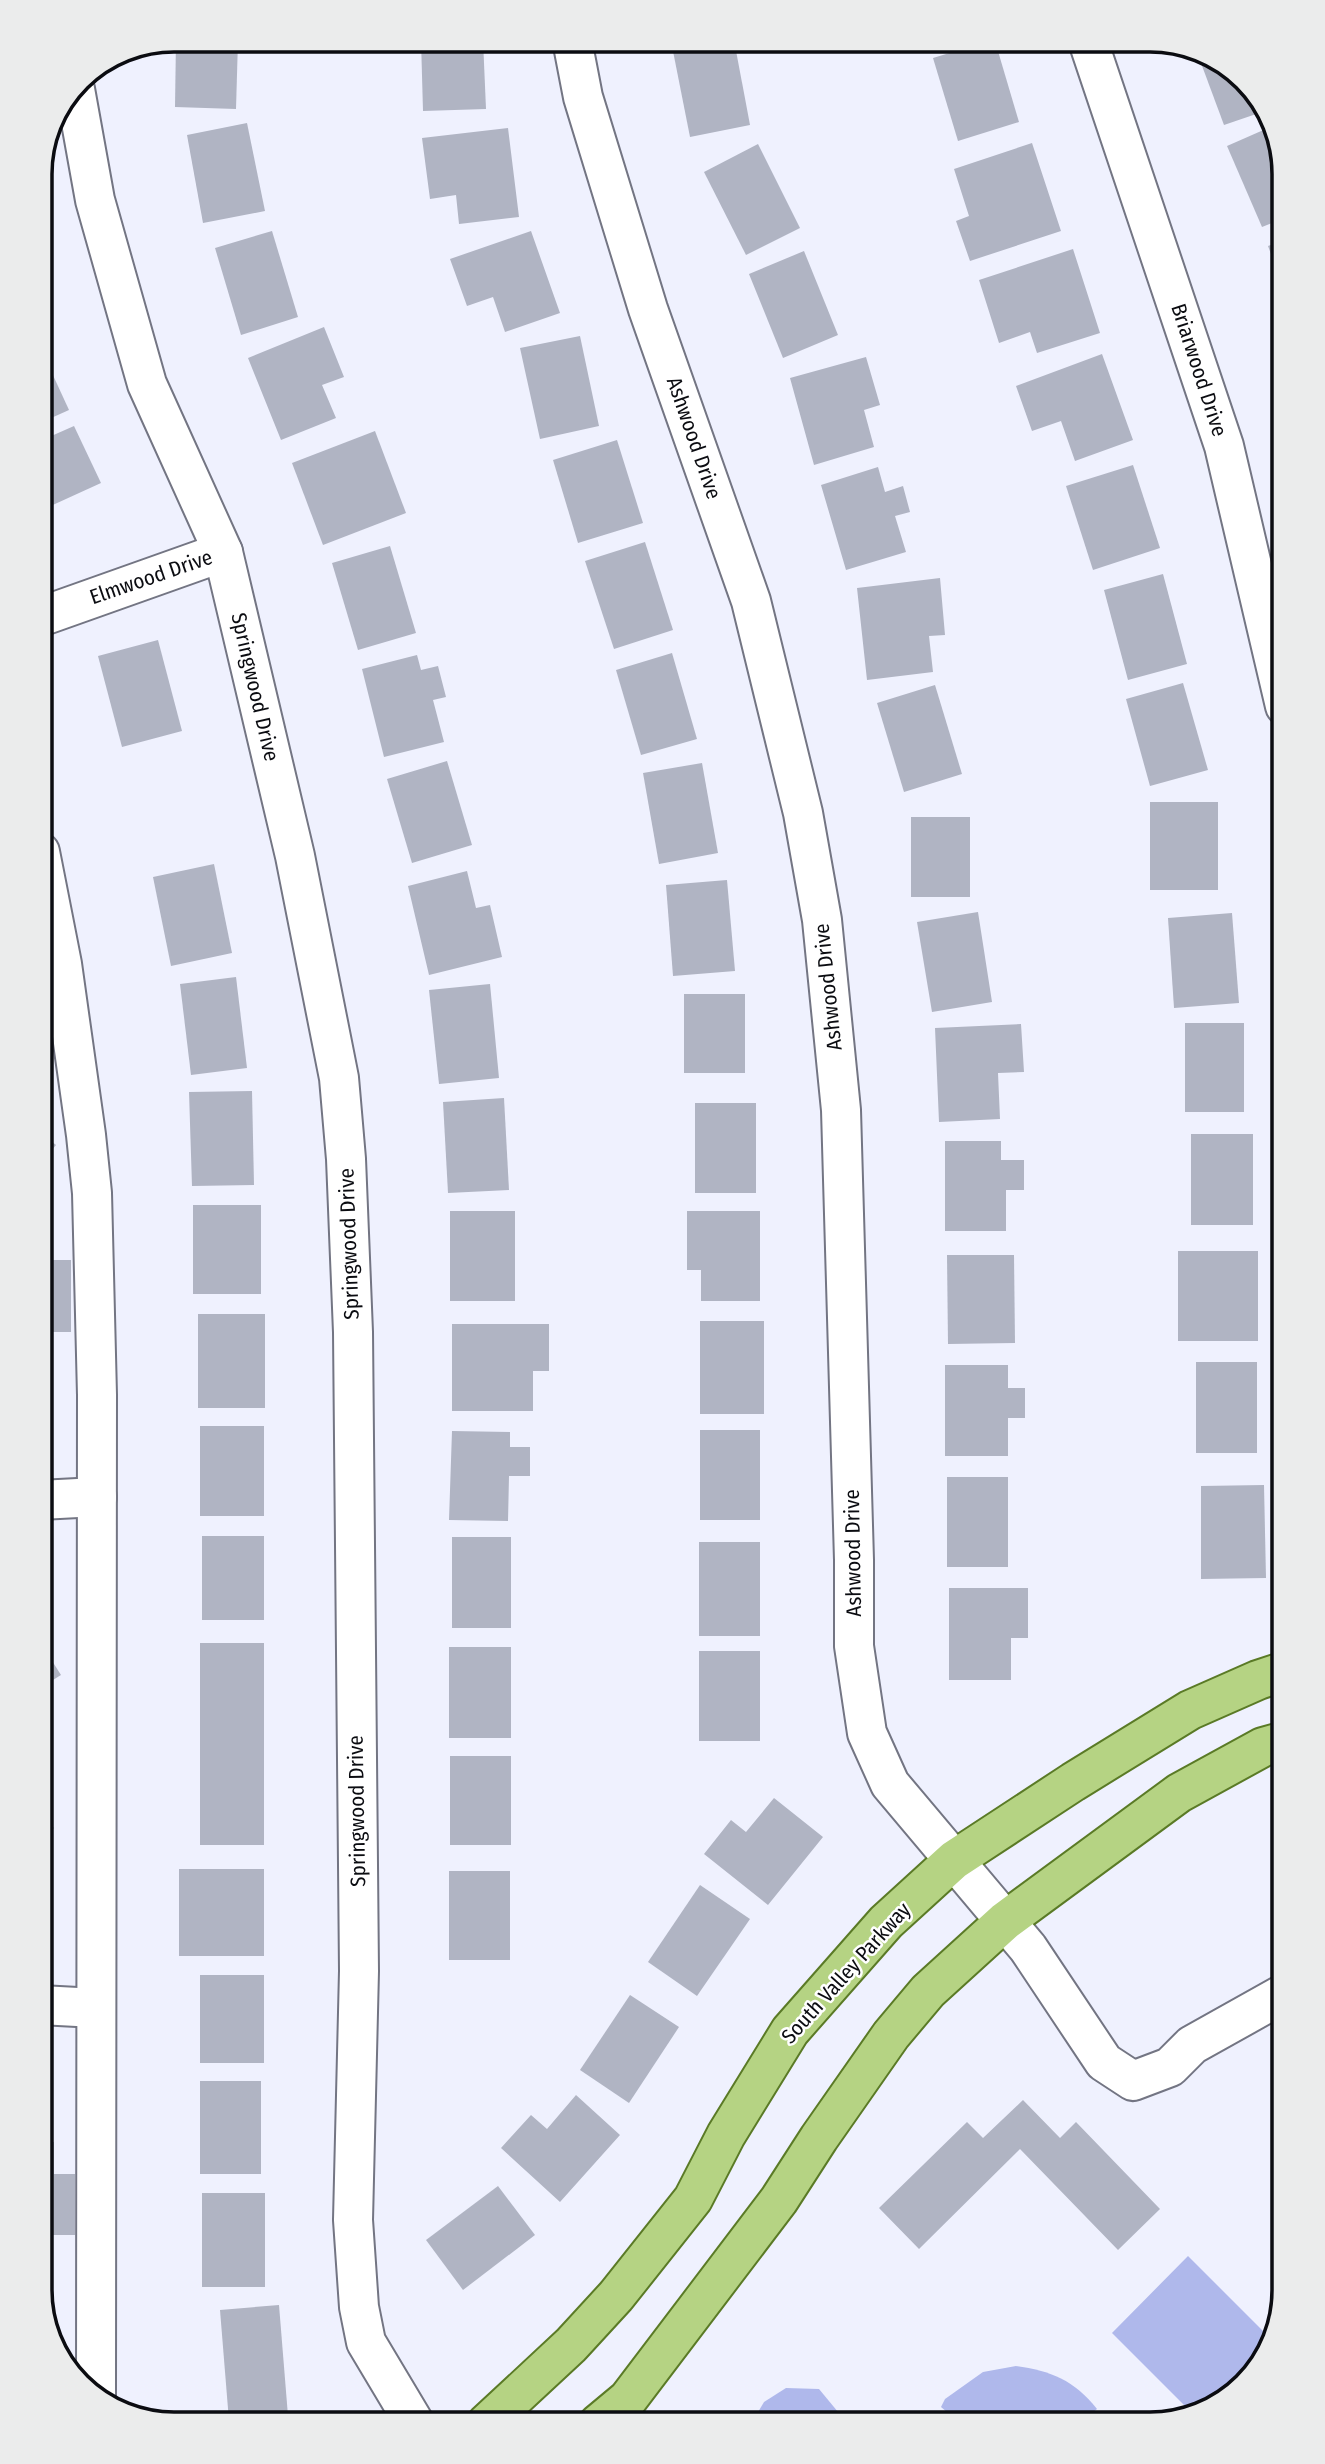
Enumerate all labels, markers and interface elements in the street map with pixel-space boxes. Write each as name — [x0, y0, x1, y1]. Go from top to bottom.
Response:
street label: Briarwood Drive — [1165, 300, 1233, 440]
street label: Ashwood Drive — [661, 373, 727, 503]
street label: Elmwood Drive — [86, 544, 216, 610]
street label: Springwood Drive — [225, 610, 285, 764]
street label: Ashwood Drive — [808, 922, 848, 1052]
street label: Springwood Drive — [333, 1168, 365, 1320]
street label: Ashwood Drive — [839, 1489, 867, 1617]
street label: Springwood Drive — [343, 1735, 371, 1887]
street label: South Valley Parkway — [776, 1897, 917, 2049]

